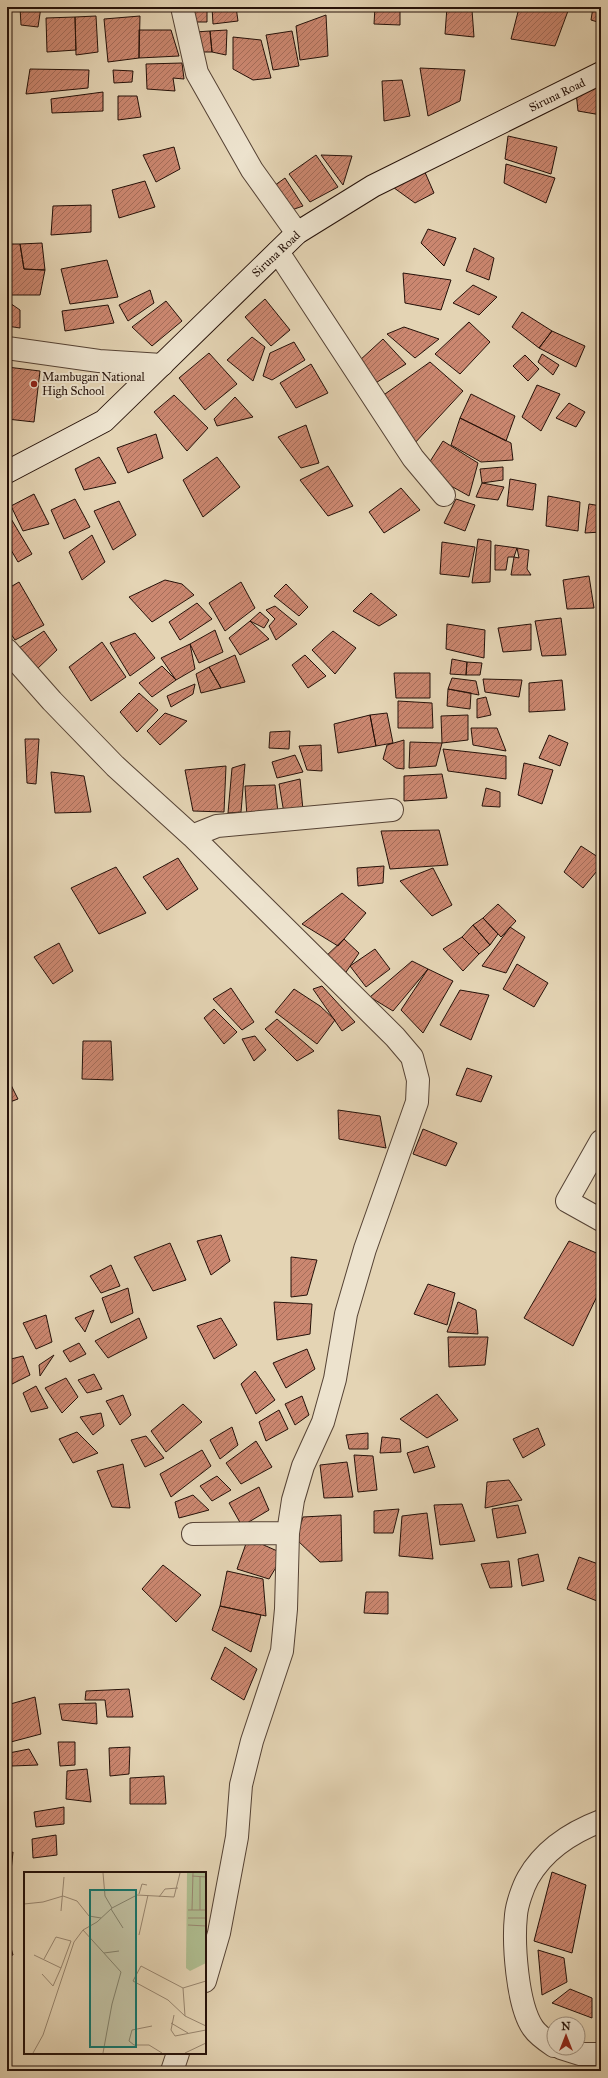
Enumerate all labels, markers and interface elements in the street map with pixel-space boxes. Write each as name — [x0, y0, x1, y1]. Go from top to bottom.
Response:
street label: Siruna Road — [527, 75, 587, 115]
street label: Siruna Road — [249, 228, 303, 280]
place label: Mambugan National High School — [42, 370, 146, 399]
marker: Mambugan National High School — [29, 379, 39, 389]
inset map — [24, 1872, 206, 2054]
north arrow — [546, 2016, 586, 2056]
text: N — [561, 2020, 571, 2033]

